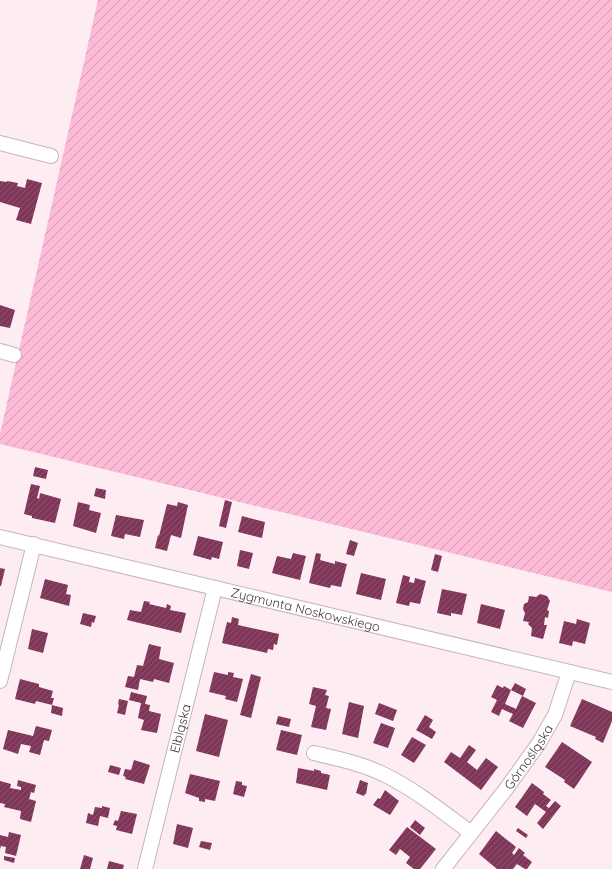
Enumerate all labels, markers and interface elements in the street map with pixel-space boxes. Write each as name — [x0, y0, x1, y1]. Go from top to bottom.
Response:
street label: Zygmunta Noskowskiego — [229, 584, 382, 635]
street label: Elbląska — [166, 702, 194, 755]
street label: Górnośląska — [500, 722, 556, 792]

